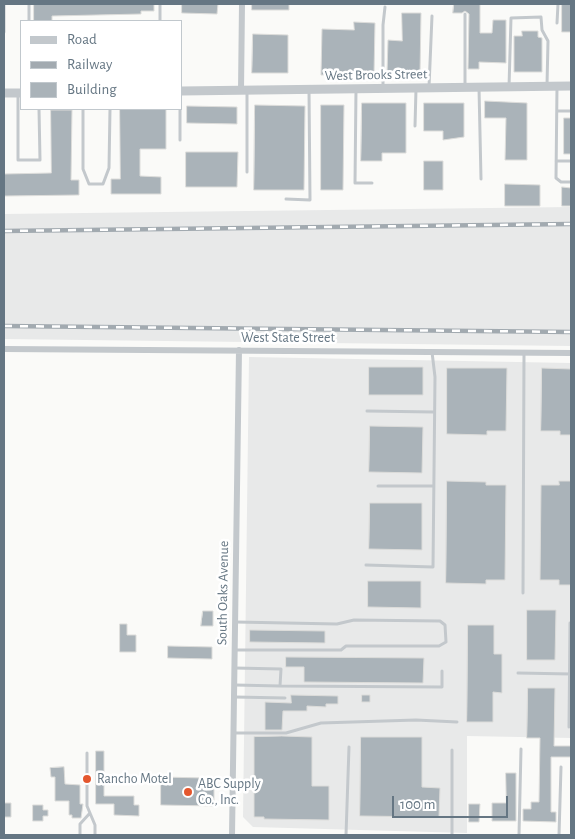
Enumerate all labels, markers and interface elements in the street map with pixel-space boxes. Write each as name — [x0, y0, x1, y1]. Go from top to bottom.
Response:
legend — [20, 20, 182, 110]
text: Road — [67, 32, 97, 47]
text: Railway — [67, 57, 112, 72]
street label: West Brooks Street — [324, 66, 428, 84]
text: Building — [67, 82, 117, 97]
street label: West State Street — [241, 330, 335, 346]
street label: South Oaks Avenue — [214, 541, 232, 645]
place label: Rancho Motel — [97, 771, 172, 787]
marker: Rancho Motel — [81, 773, 93, 785]
place label: ABC Supply Co., Inc. — [198, 776, 261, 809]
marker: ABC Supply Co., Inc. — [182, 786, 194, 798]
scale bar — [395, 786, 511, 818]
text: 100 m — [400, 797, 435, 812]

